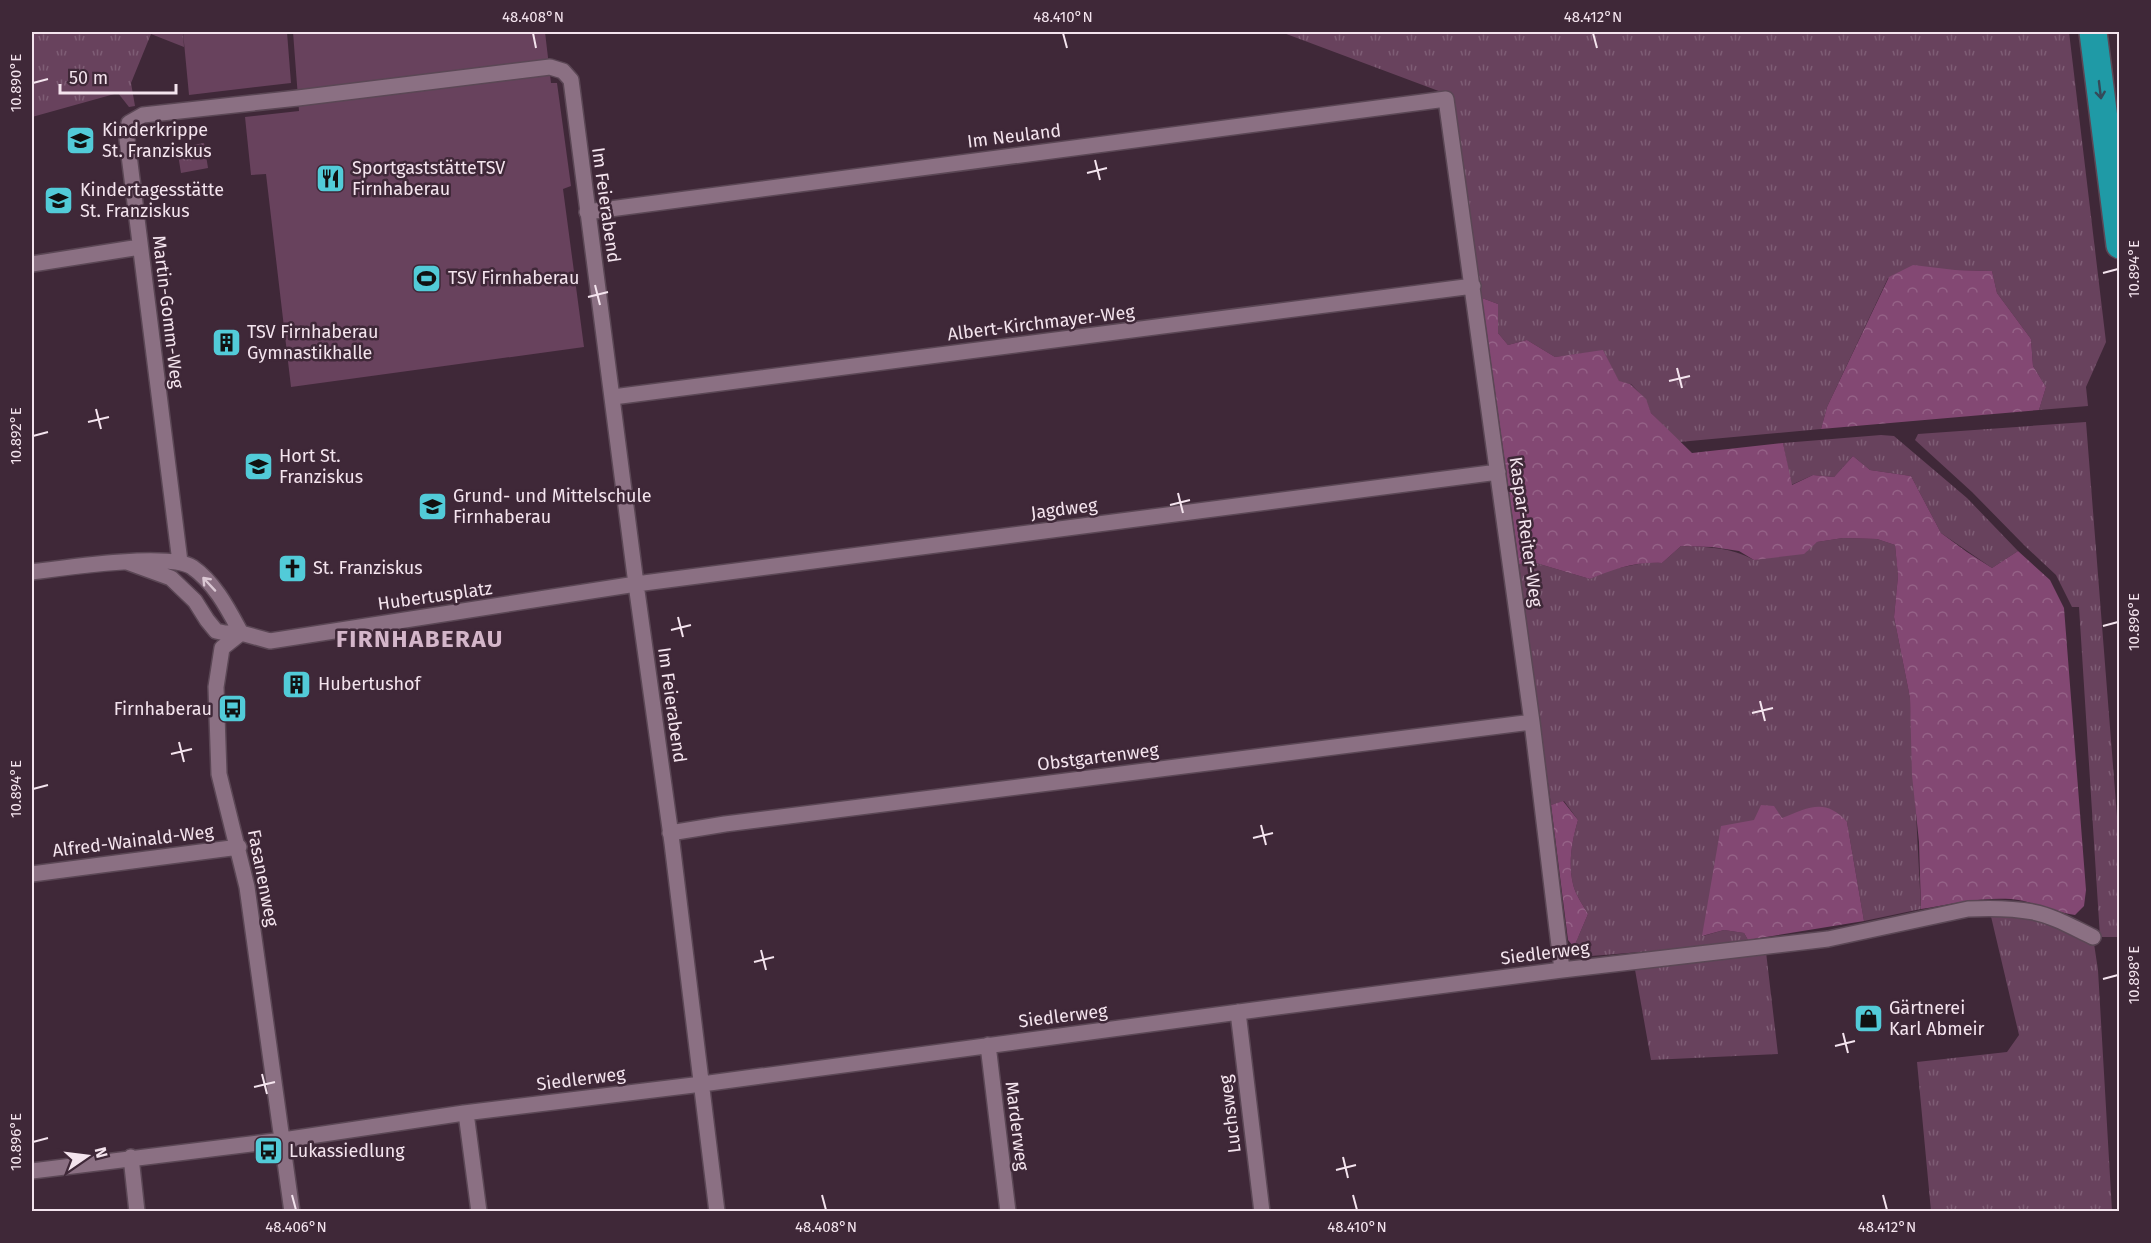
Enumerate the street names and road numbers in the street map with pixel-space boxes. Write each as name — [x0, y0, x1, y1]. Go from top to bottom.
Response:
street label: Im Neuland — [966, 119, 1062, 153]
street label: Im Feierabend — [587, 146, 625, 264]
street label: Martin-Gomm-Weg — [148, 234, 188, 390]
street label: Albert-Kirchmayer-Weg — [946, 301, 1136, 345]
street label: Kaspar-Reiter-Weg — [1505, 455, 1548, 609]
street label: Jagdweg — [1029, 494, 1099, 524]
street label: Hubertusplatz — [376, 577, 494, 615]
street label: Im Feierabend — [653, 646, 691, 764]
street label: Obstgartenweg — [1036, 739, 1161, 775]
street label: Alfred-Wainald-Weg — [51, 820, 215, 862]
street label: Fasanenweg — [243, 828, 283, 929]
street label: Siedlerweg — [1499, 937, 1591, 969]
street label: Siedlerweg — [1017, 1000, 1109, 1032]
street label: Siedlerweg — [535, 1063, 627, 1095]
street label: Luchsweg — [1214, 1073, 1246, 1154]
street label: Marderweg — [1001, 1080, 1033, 1173]

